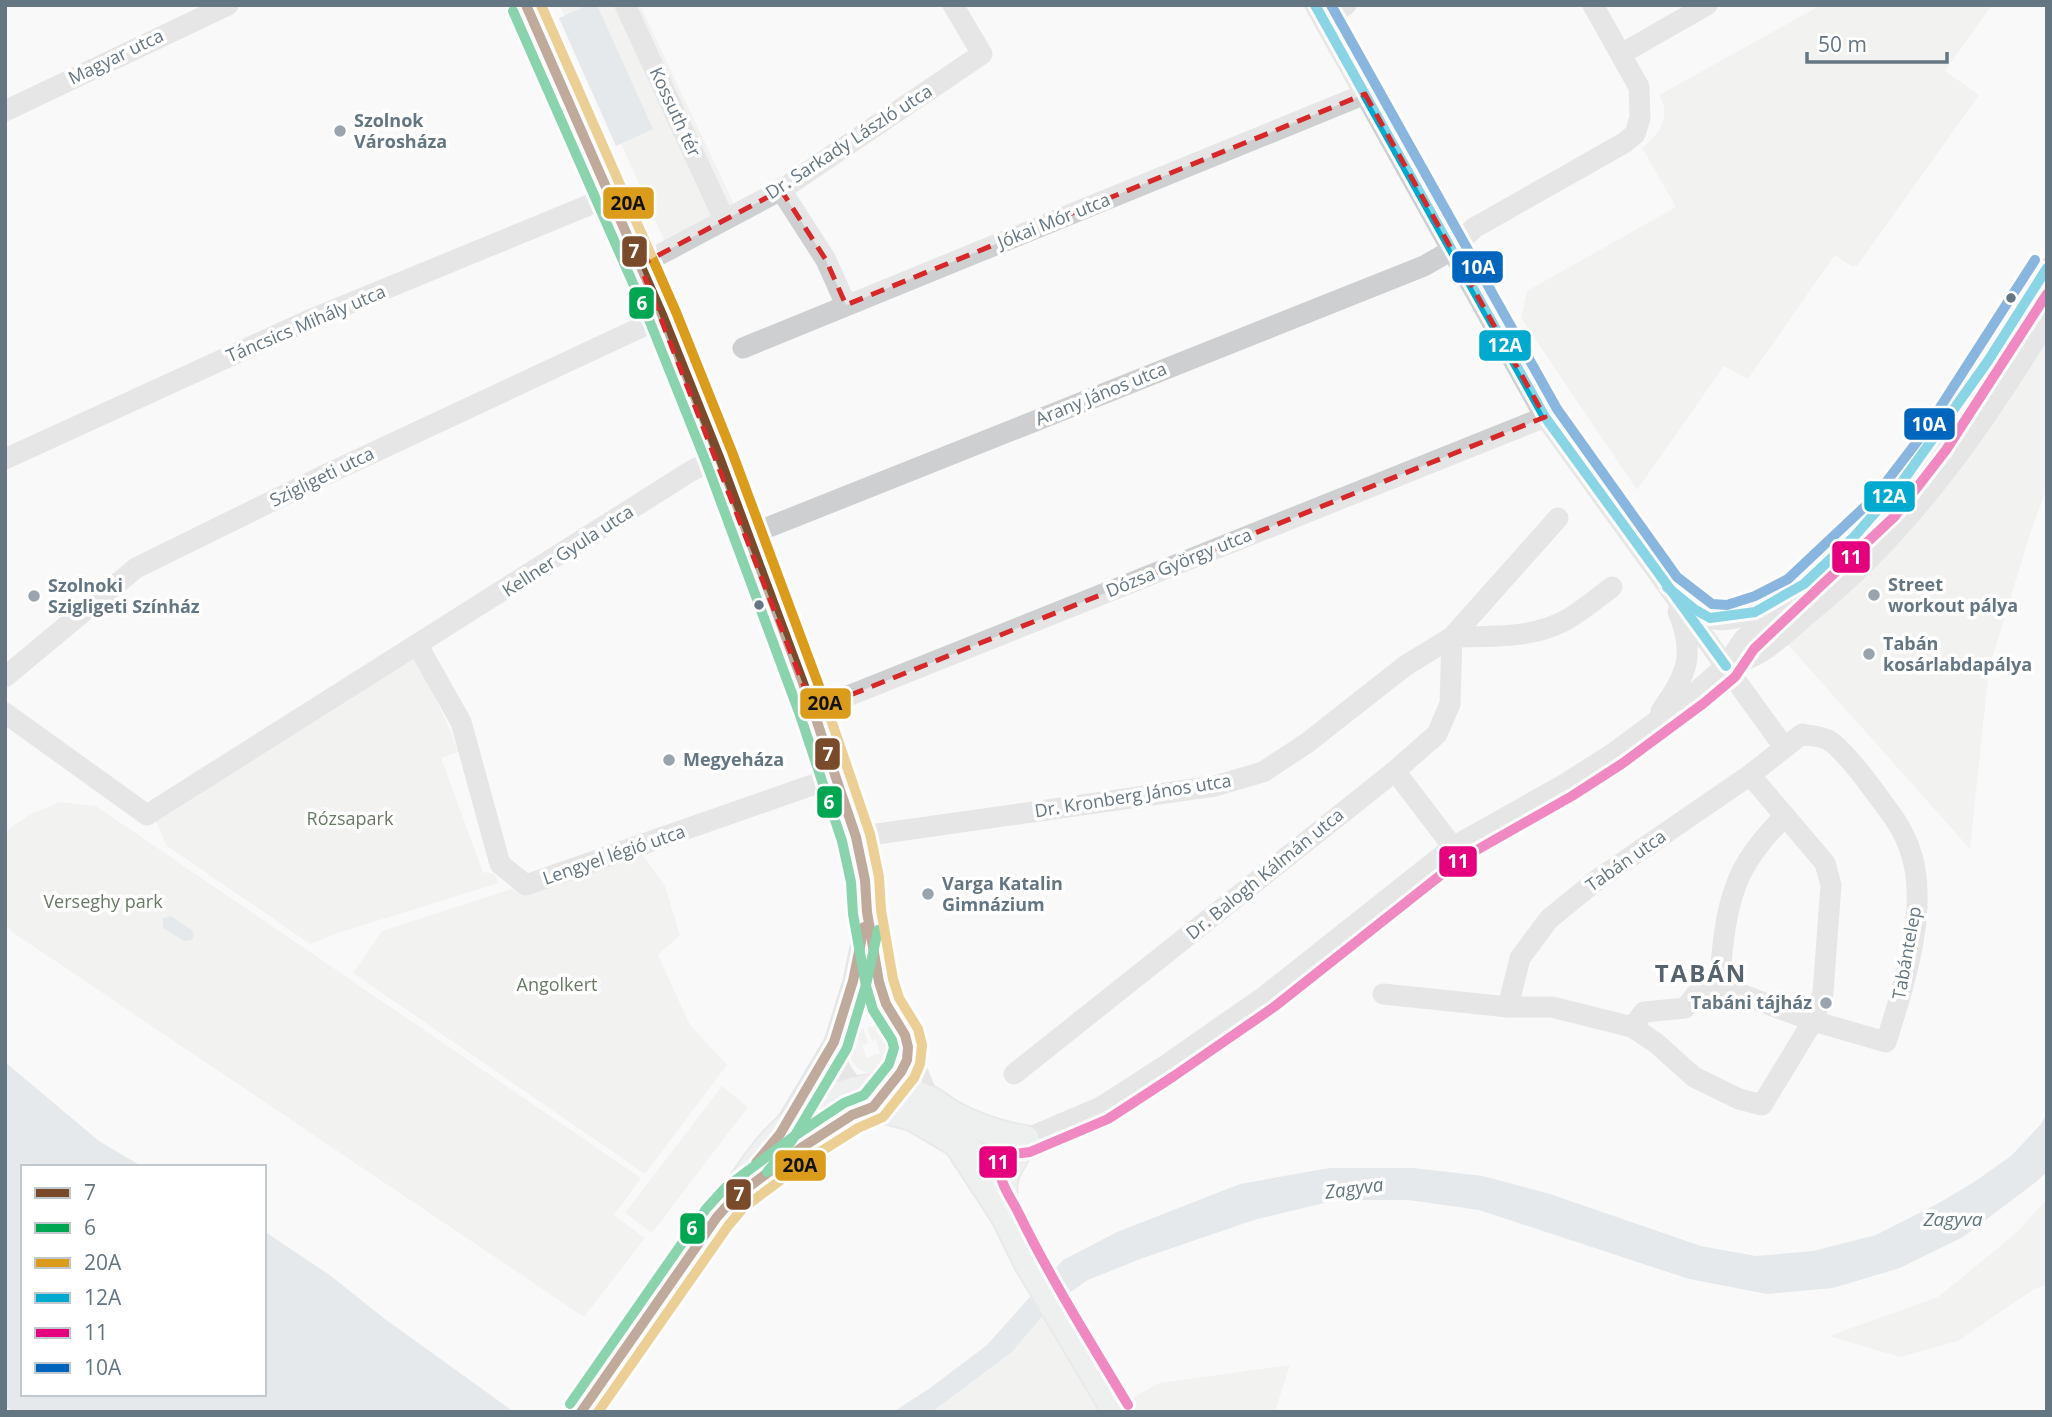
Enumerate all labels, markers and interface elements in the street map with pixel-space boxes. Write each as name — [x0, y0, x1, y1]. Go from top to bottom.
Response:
scale bar — [1807, 21, 1947, 65]
street label: Magyar utca — [64, 23, 167, 89]
text: 50 m — [1818, 30, 1867, 58]
street label: Kossuth tér — [645, 63, 707, 161]
street label: Dr. Sarkady László utca — [761, 78, 936, 204]
place label: Szolnok Városháza — [354, 108, 447, 153]
marker: Szolnok Városháza — [332, 123, 348, 139]
line badge: 20A — [602, 186, 655, 220]
street label: Jókai Mór utca — [992, 187, 1114, 254]
text: 20A — [611, 190, 646, 216]
line badge: 7 — [621, 235, 648, 268]
text: 7 — [629, 238, 640, 264]
line badge: 10A — [1451, 250, 1504, 284]
text: 10A — [1461, 254, 1496, 280]
street label: Táncsics Mihály utca — [222, 279, 389, 367]
line badge: 6 — [628, 286, 655, 320]
text: 6 — [637, 290, 648, 316]
unlabelled marker — [2004, 291, 2018, 305]
line badge: 12A — [1478, 329, 1532, 362]
text: 12A — [1488, 332, 1523, 358]
street label: Arany János utca — [1031, 356, 1170, 430]
line badge: 10A — [1903, 407, 1956, 441]
text: 10A — [1912, 411, 1947, 437]
street label: Szigligeti utca — [265, 440, 378, 512]
line badge: 12A — [1863, 480, 1916, 513]
text: 12A — [1872, 483, 1907, 509]
street label: Kellner Gyula utca — [497, 499, 638, 602]
street label: Dózsa György utca — [1102, 522, 1255, 602]
line badge: 11 — [1831, 540, 1871, 574]
text: 11 — [1840, 544, 1862, 570]
place label: Street workout pálya — [1888, 572, 2018, 617]
place label: Szolnoki Szigligeti Színház — [48, 573, 200, 618]
marker: Street workout pálya — [1866, 587, 1882, 603]
marker: Szolnoki Szigligeti Színház — [26, 588, 42, 604]
unlabelled marker — [752, 598, 766, 612]
place label: Tabán kosárlabdapálya — [1883, 631, 2032, 676]
marker: Tabán kosárlabdapálya — [1861, 646, 1877, 662]
line badge: 20A — [799, 687, 852, 720]
text: 20A — [808, 690, 843, 716]
line badge: 7 — [814, 737, 841, 771]
text: 7 — [823, 741, 834, 767]
place label: Megyeháza — [683, 747, 784, 771]
marker: Megyeháza — [661, 752, 677, 768]
street label: Dr. Kronberg János utca — [1033, 768, 1233, 822]
line badge: 6 — [816, 785, 843, 819]
text: 6 — [824, 789, 835, 815]
street label: Dr. Balogh Kálmán utca — [1181, 802, 1348, 944]
park label: Rózsapark — [307, 806, 394, 830]
street label: Lengyel légió utca — [539, 818, 688, 890]
street label: Tabán utca — [1581, 824, 1670, 897]
line badge: 11 — [1438, 845, 1478, 878]
text: 11 — [1447, 848, 1469, 874]
place label: Varga Katalin Gimnázium — [942, 871, 1063, 916]
marker: Varga Katalin Gimnázium — [920, 886, 936, 902]
park label: Verseghy park — [43, 889, 163, 913]
street label: Tabántelep — [1886, 904, 1926, 1001]
district label: TABÁN — [1655, 956, 1747, 989]
park label: Angolkert — [517, 972, 597, 996]
place label: Tabáni tájház — [1691, 990, 1812, 1014]
marker: Tabáni tájház — [1818, 995, 1834, 1011]
line badge: 11 — [978, 1145, 1018, 1179]
line badge: 20A — [774, 1149, 827, 1182]
text: 11 — [987, 1149, 1009, 1175]
text: 20A — [783, 1152, 818, 1178]
legend — [21, 1165, 266, 1396]
water label: Zagyva — [1322, 1171, 1385, 1205]
text: 7 — [84, 1178, 96, 1206]
line badge: 7 — [725, 1178, 752, 1211]
text: 7 — [734, 1181, 745, 1207]
water label: Zagyva — [1923, 1206, 1983, 1232]
line badge: 6 — [679, 1212, 706, 1245]
text: 6 — [84, 1213, 96, 1241]
text: 6 — [687, 1215, 698, 1241]
text: 20A — [84, 1248, 122, 1276]
text: 12A — [84, 1283, 122, 1311]
text: 11 — [84, 1318, 108, 1346]
text: 10A — [84, 1353, 122, 1381]

